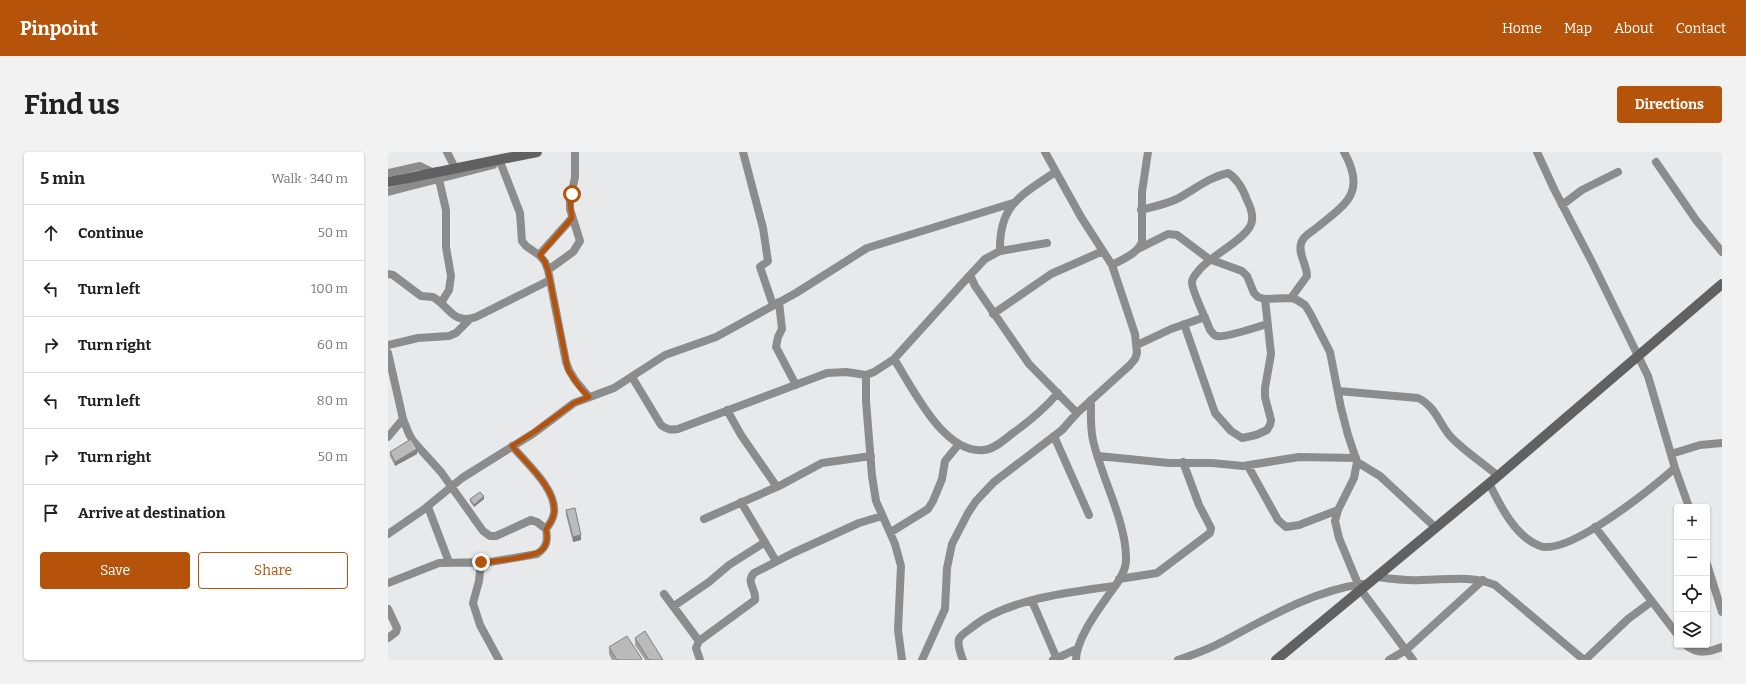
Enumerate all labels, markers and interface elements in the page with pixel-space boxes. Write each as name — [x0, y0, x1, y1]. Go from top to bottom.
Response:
text: Pinpoint — [20, 17, 98, 40]
text: Home — [1502, 20, 1542, 37]
text: Map — [1564, 20, 1592, 37]
text: About — [1614, 20, 1654, 37]
text: Contact — [1676, 20, 1726, 37]
button: Directions — [1617, 86, 1722, 123]
text: Find us — [24, 88, 120, 121]
text: 5 min — [40, 168, 85, 189]
text: Walk · 340 m — [271, 171, 348, 186]
route start — [563, 185, 581, 203]
icon: ahead — [40, 222, 62, 244]
text: Continue — [78, 224, 144, 242]
text: 50 m — [318, 225, 348, 240]
icon: left — [40, 278, 62, 300]
text: Turn left — [78, 280, 140, 298]
text: 100 m — [311, 281, 348, 296]
icon: right — [40, 334, 62, 356]
text: Turn right — [78, 336, 151, 354]
text: 60 m — [317, 337, 348, 352]
icon: left — [40, 390, 62, 412]
text: Turn left — [78, 392, 140, 410]
text: 80 m — [317, 393, 348, 408]
icon: right — [40, 446, 62, 468]
text: Turn right — [78, 448, 151, 466]
text: 50 m — [318, 449, 348, 464]
icon: arrive — [40, 502, 62, 524]
text: Arrive at destination — [78, 504, 225, 522]
map controls — [1674, 504, 1710, 648]
button: + — [1674, 504, 1710, 540]
button: − — [1674, 540, 1710, 576]
button: Save — [40, 552, 190, 589]
button: Share — [198, 552, 348, 589]
route end — [472, 553, 490, 571]
button: locate — [1674, 576, 1710, 612]
button: layers — [1674, 612, 1710, 648]

